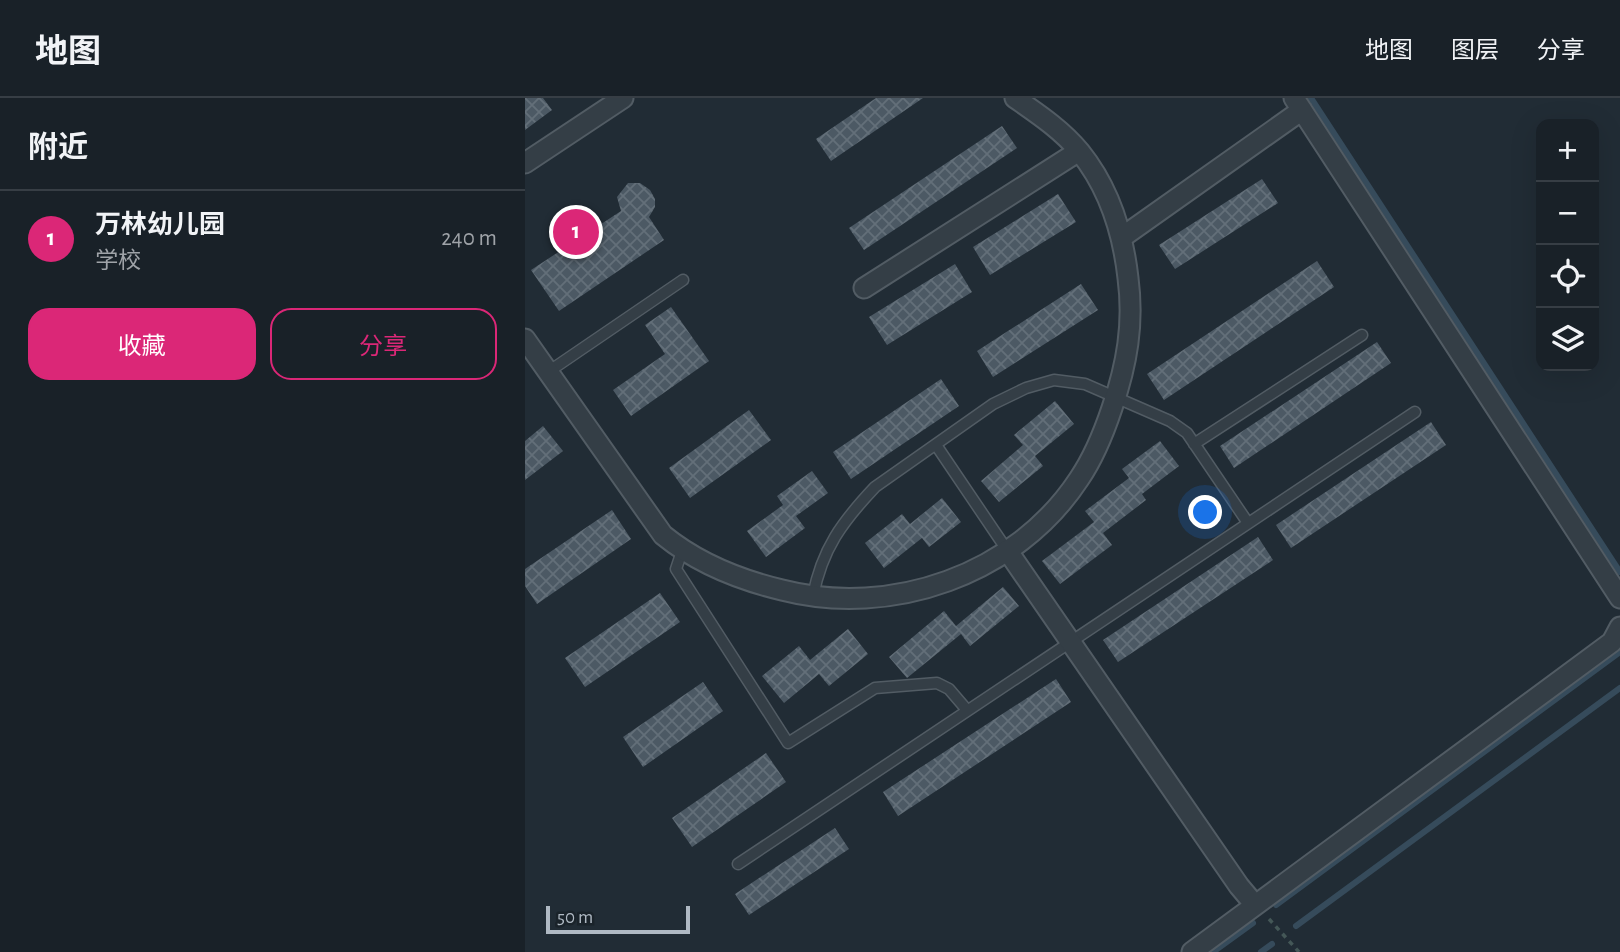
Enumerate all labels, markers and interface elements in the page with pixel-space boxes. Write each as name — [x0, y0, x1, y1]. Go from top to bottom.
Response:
text: 地图 — [35, 36, 101, 69]
text: 地图 — [1365, 39, 1413, 63]
text: 图层 — [1451, 39, 1499, 63]
text: 分享 — [1537, 39, 1585, 63]
map controls — [1536, 119, 1599, 371]
button: + — [1536, 119, 1599, 182]
text: 附近 — [28, 133, 88, 163]
button: − — [1536, 182, 1599, 245]
pin: 1 — [553, 206, 599, 258]
text: 万林幼儿园 — [95, 212, 225, 238]
text: 1 — [47, 227, 55, 250]
text: 240 m — [441, 227, 497, 250]
button: locate — [1536, 245, 1599, 308]
text: 学校 — [95, 250, 141, 273]
button: 收藏 — [28, 308, 256, 380]
button: 分享 — [270, 308, 497, 380]
button: layers — [1536, 308, 1599, 371]
your location — [1188, 495, 1222, 529]
scale bar — [546, 903, 689, 935]
text: 50 m — [557, 908, 593, 927]

